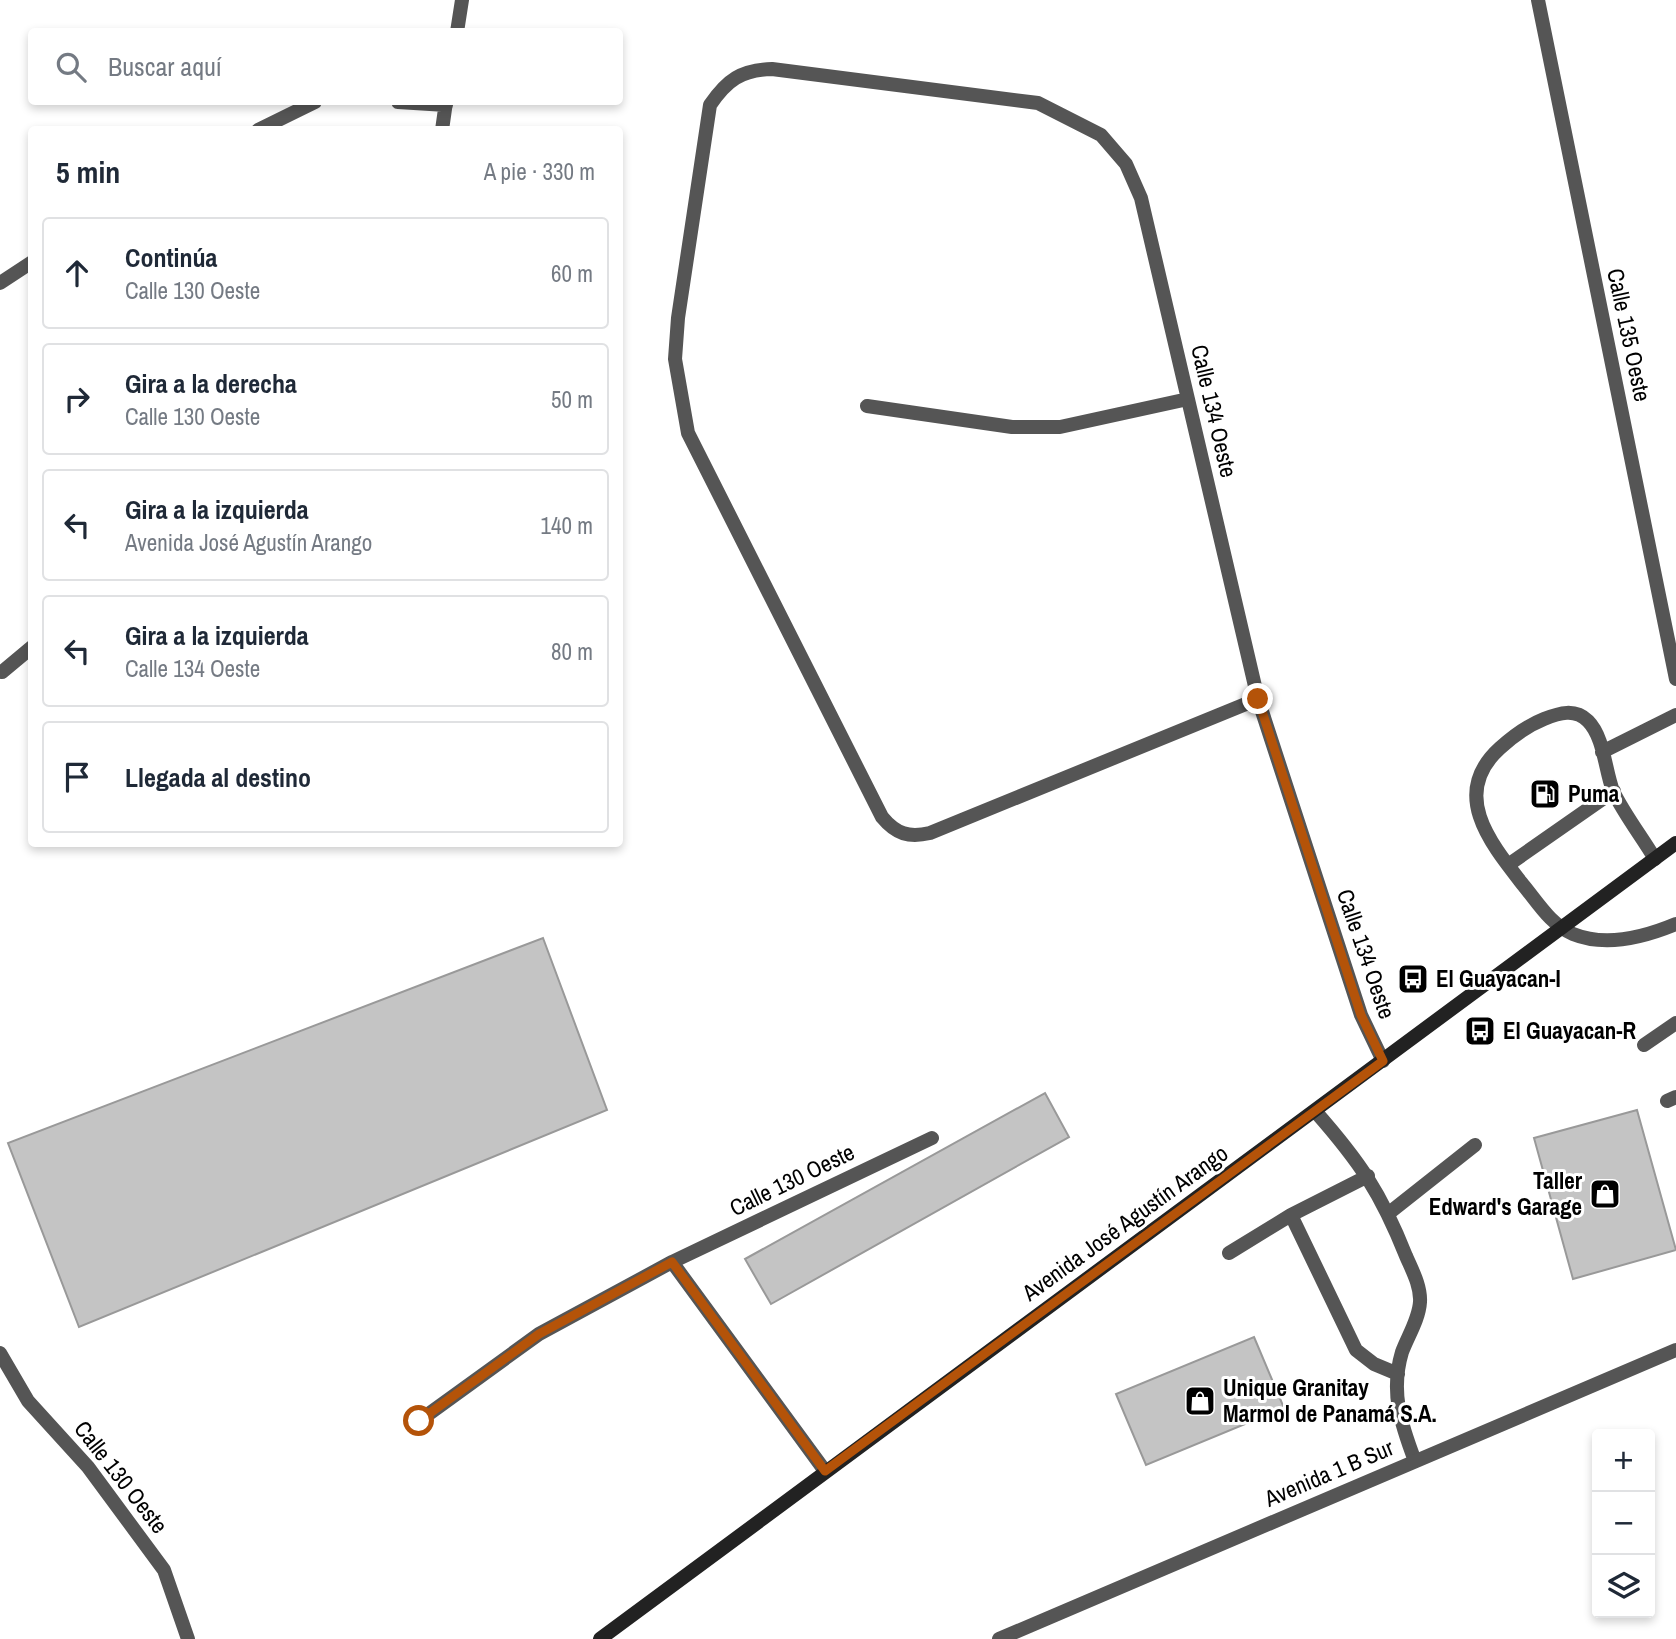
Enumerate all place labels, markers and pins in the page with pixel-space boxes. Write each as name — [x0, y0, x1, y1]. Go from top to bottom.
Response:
fuel station icon: Puma — [1528, 777, 1562, 811]
place label: Puma — [1568, 778, 1620, 809]
bus stop icon: El Guayacan-I — [1396, 962, 1430, 996]
place label: El Guayacan-I — [1436, 963, 1561, 994]
bus stop icon: El Guayacan-R — [1463, 1014, 1497, 1048]
place label: El Guayacan-R — [1503, 1015, 1637, 1046]
place label: Taller Edward's Garage — [1429, 1165, 1583, 1222]
shop icon: Taller Edward's Garage — [1588, 1177, 1622, 1211]
place label: Unique Granitay Marmol de Panamá S.A. — [1223, 1372, 1437, 1429]
shop icon: Unique Granitay Marmol de Panamá S.A. — [1183, 1384, 1217, 1418]

